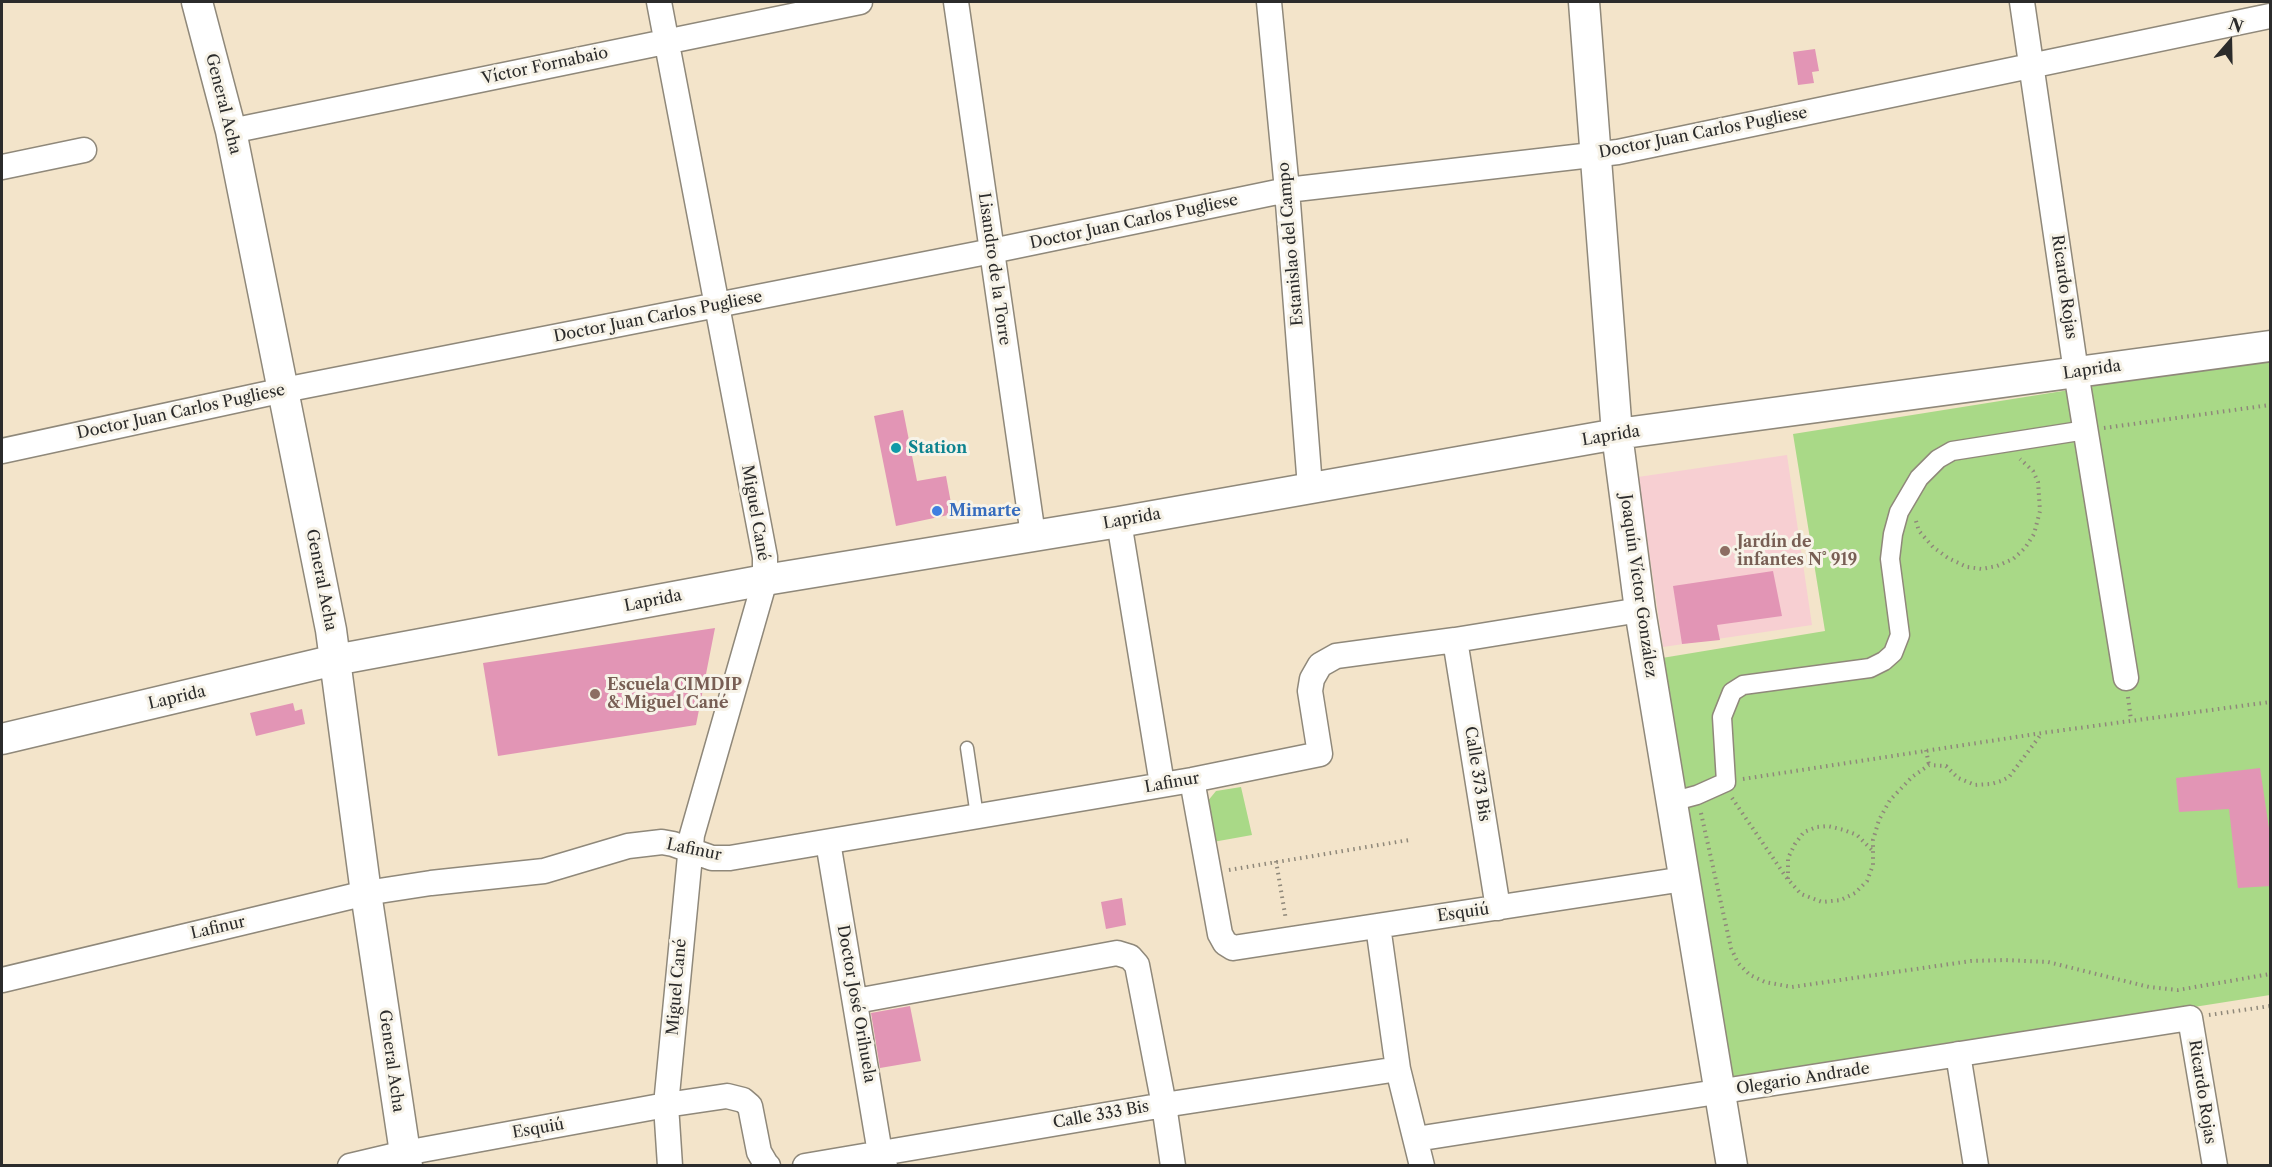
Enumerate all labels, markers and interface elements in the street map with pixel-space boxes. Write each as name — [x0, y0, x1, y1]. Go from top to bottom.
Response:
north arrow — [2200, 12, 2260, 72]
text: N — [2226, 13, 2246, 37]
street label: Víctor Fornabaio — [480, 43, 610, 89]
street label: General Acha — [201, 52, 245, 156]
street label: Doctor Juan Carlos Pugliese — [1597, 103, 1809, 163]
street label: Estanislao del Campo — [1274, 161, 1308, 327]
street label: Lisandro de la Torre — [974, 191, 1014, 347]
street label: Doctor Juan Carlos Pugliese — [1028, 191, 1240, 253]
street label: Ricardo Rojas — [2047, 234, 2081, 340]
street label: Doctor Juan Carlos Pugliese — [552, 287, 764, 347]
street label: Laprida — [2062, 356, 2122, 384]
street label: Doctor Juan Carlos Pugliese — [75, 381, 287, 443]
street label: Laprida — [1581, 422, 1641, 450]
place label: Station — [908, 438, 967, 458]
marker: Station — [889, 441, 903, 455]
street label: Miguel Cané — [737, 464, 773, 562]
street label: Joaquín Víctor González — [1616, 493, 1660, 679]
place label: Mimarte — [949, 501, 1021, 521]
marker: Mimarte — [930, 504, 944, 518]
street label: Laprida — [1101, 504, 1163, 534]
street label: General Acha — [302, 527, 340, 633]
place label: Jardín de infantes N° 919 — [1737, 532, 1857, 570]
marker: Jardín de infantes N° 919 — [1718, 544, 1732, 558]
street label: Laprida — [622, 586, 684, 616]
place label: Escuela CIMDIP & Miguel Cané — [607, 675, 742, 713]
street label: Laprida — [146, 682, 208, 714]
marker: Escuela CIMDIP & Miguel Cané — [588, 687, 602, 701]
street label: Calle 373 Bis — [1460, 725, 1494, 823]
street label: Lafinur — [1143, 769, 1201, 797]
street label: Lafinur — [665, 835, 723, 865]
street label: Esquiú — [1436, 900, 1490, 926]
street label: Lafinur — [189, 912, 247, 944]
street label: Doctor José Orihuela — [833, 924, 879, 1084]
street label: Miguel Cané — [663, 938, 691, 1036]
street label: General Acha — [374, 1008, 408, 1114]
street label: Ricardo Rojas — [2184, 1039, 2220, 1145]
street label: Olegario Andrade — [1735, 1059, 1871, 1099]
street label: Calle 333 Bis — [1051, 1097, 1151, 1133]
street label: Esquiú — [511, 1115, 565, 1143]

